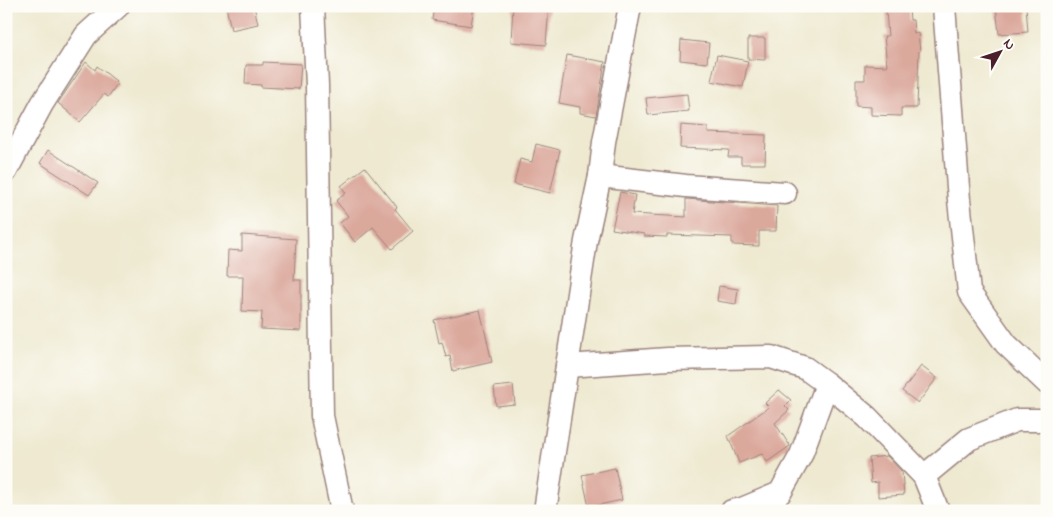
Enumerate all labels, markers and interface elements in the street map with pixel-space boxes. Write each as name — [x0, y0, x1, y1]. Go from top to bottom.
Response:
north arrow — [976, 28, 1026, 78]
text: N — [998, 34, 1020, 55]

